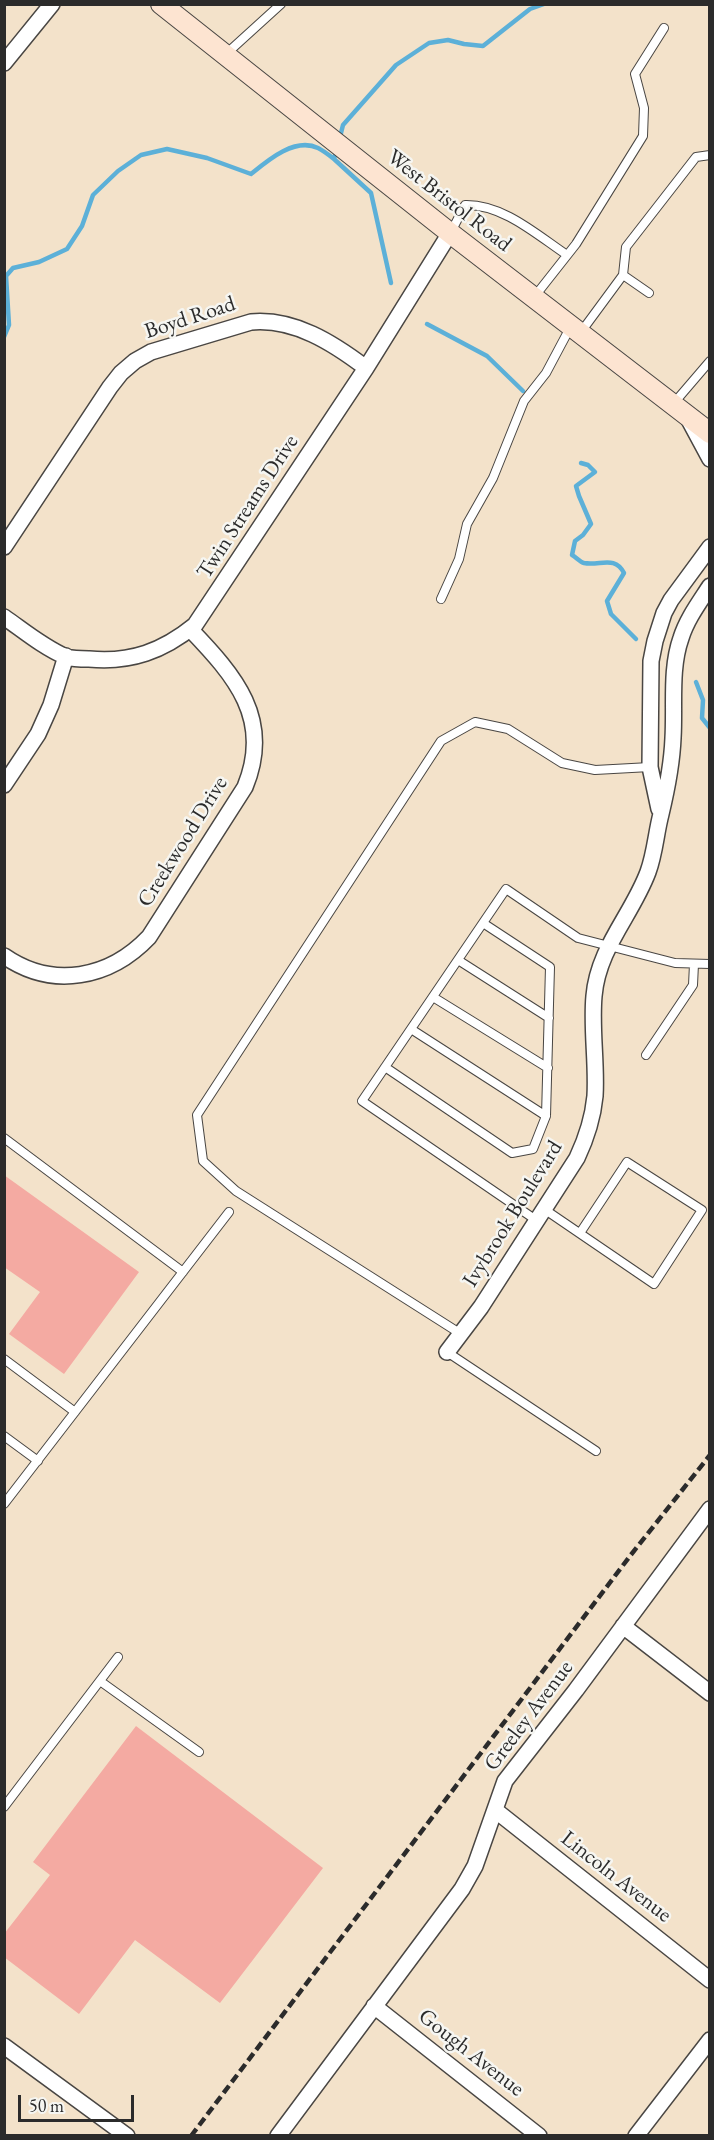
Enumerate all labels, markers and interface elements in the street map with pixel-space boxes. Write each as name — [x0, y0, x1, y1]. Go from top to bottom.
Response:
street label: West Bristol Road — [381, 144, 517, 258]
street label: Boyd Road — [141, 291, 239, 345]
street label: Twin Streams Drive — [192, 430, 304, 584]
street label: Creekwood Drive — [132, 772, 234, 912]
street label: Ivybrook Boulevard — [457, 1136, 569, 1292]
street label: Greeley Avenue — [479, 1656, 579, 1776]
street label: Lincoln Avenue — [555, 1826, 677, 1928]
street label: Gough Avenue — [413, 2004, 529, 2102]
scale bar — [21, 2083, 136, 2121]
text: 50 m — [29, 2094, 64, 2117]

